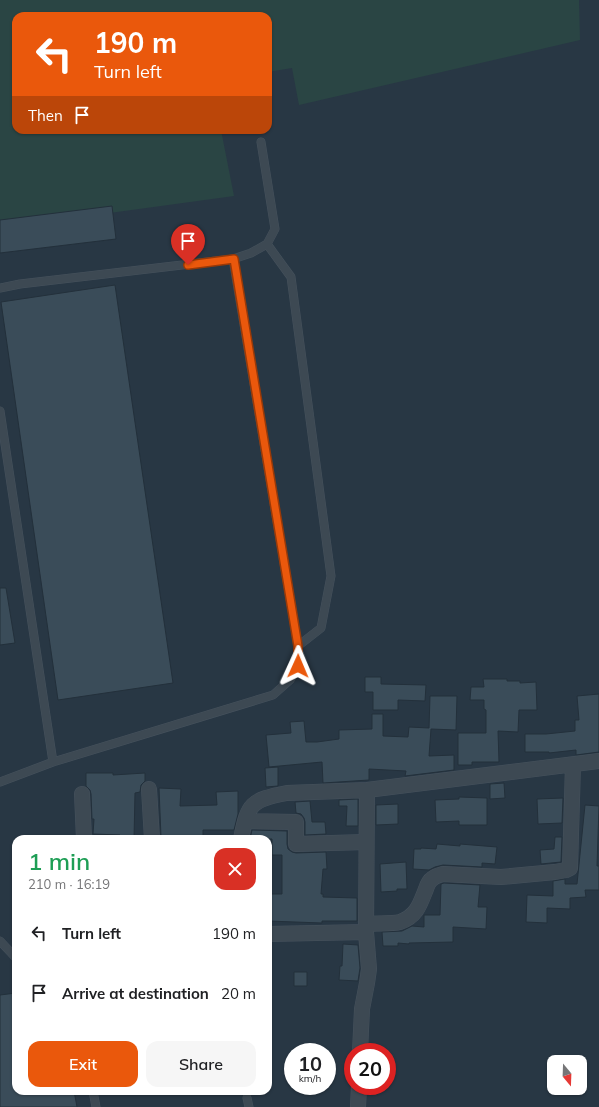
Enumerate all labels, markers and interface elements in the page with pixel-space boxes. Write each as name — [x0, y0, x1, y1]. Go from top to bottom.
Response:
text: 190 m — [94, 25, 177, 60]
icon: left — [28, 28, 80, 80]
text: Turn left — [94, 60, 162, 83]
icon: arrive — [71, 104, 93, 126]
text: Then — [28, 106, 63, 125]
pin — [171, 224, 205, 265]
icon: arrive — [177, 230, 199, 252]
position arrow — [277, 645, 319, 687]
text: 1 min — [28, 846, 90, 876]
button: close — [214, 848, 256, 890]
text: 210 m · 16:19 — [28, 876, 110, 892]
icon: left — [28, 922, 50, 944]
text: Turn left — [62, 924, 121, 943]
text: 190 m — [212, 924, 256, 943]
icon: arrive — [28, 982, 50, 1004]
text: Arrive at destination — [62, 984, 209, 1003]
text: 20 m — [221, 984, 256, 1003]
button: Exit — [28, 1041, 138, 1087]
button: Share — [146, 1041, 256, 1087]
speed limit sign: 20 — [344, 1043, 396, 1095]
text: 10 — [298, 1051, 322, 1076]
north arrow — [547, 1055, 587, 1095]
map controls — [547, 1055, 587, 1095]
text: km/h — [299, 1072, 321, 1085]

